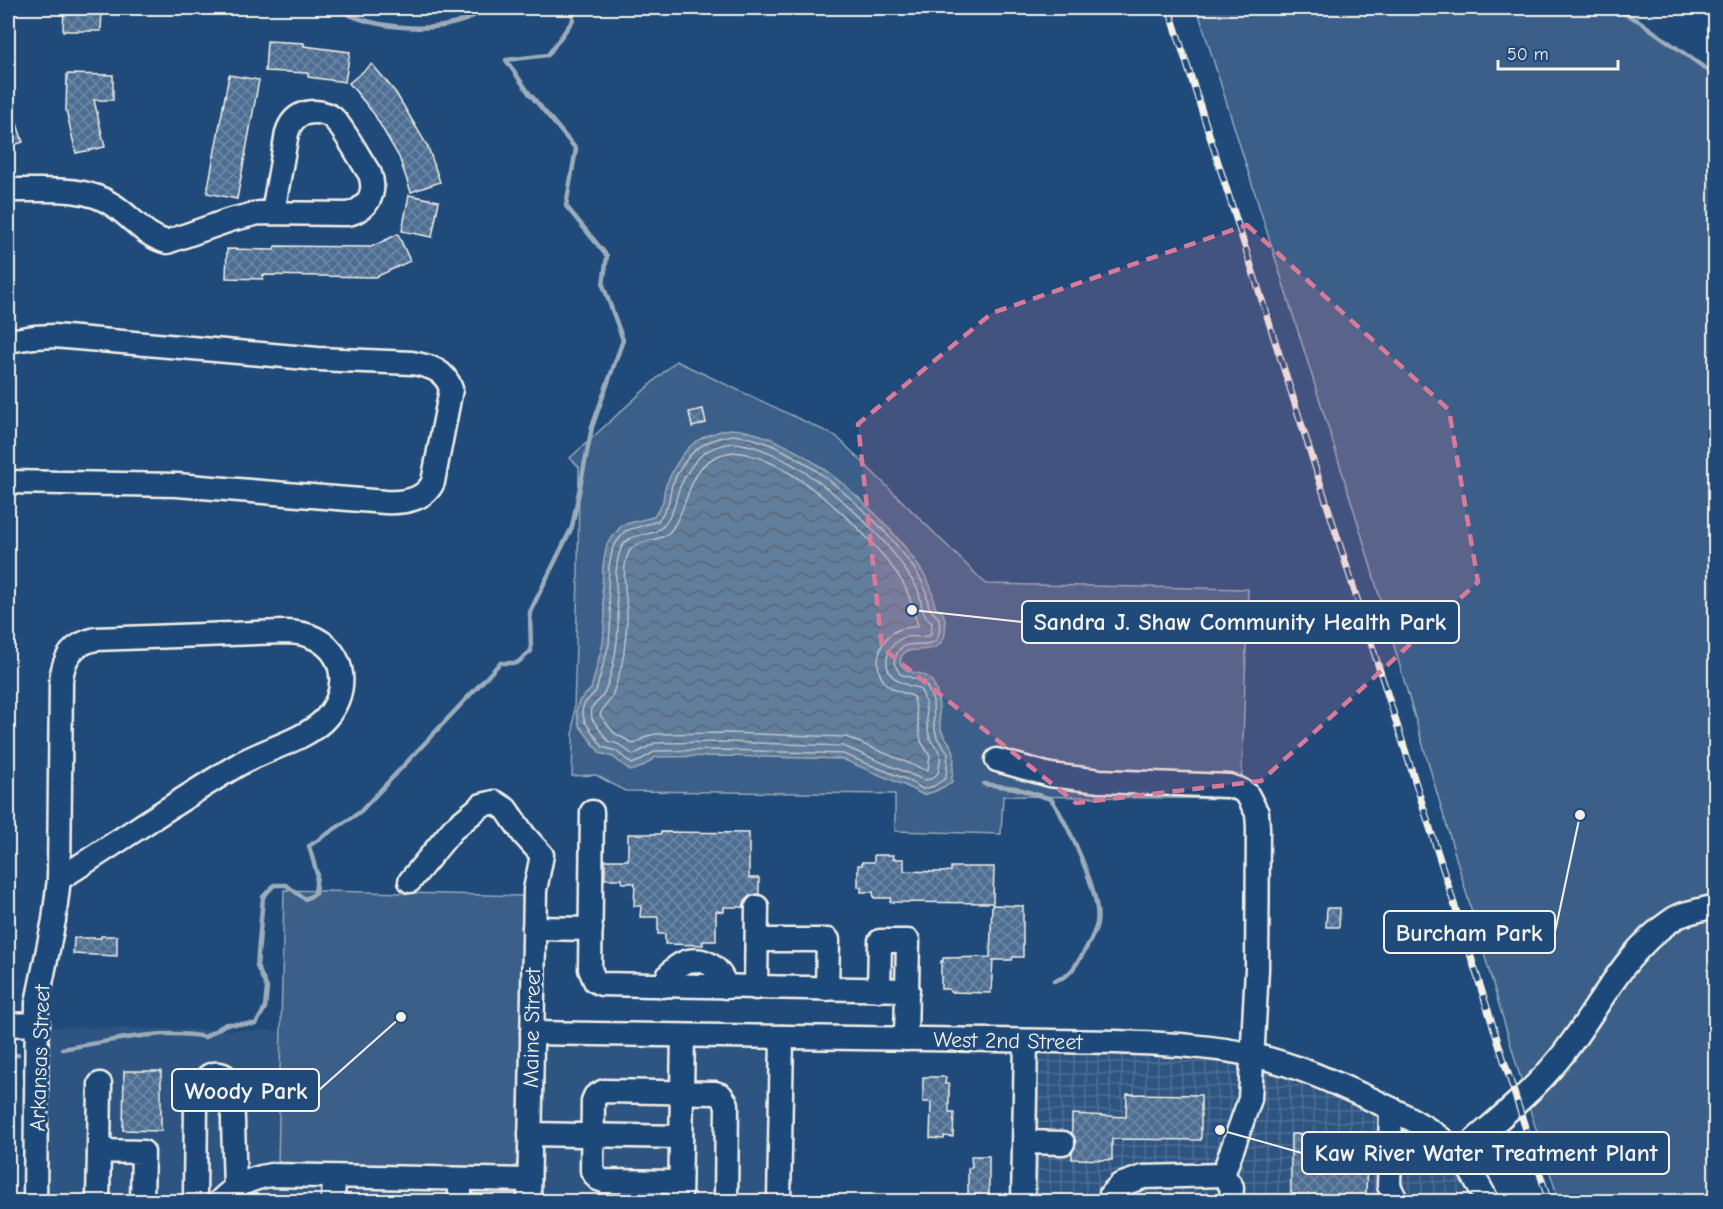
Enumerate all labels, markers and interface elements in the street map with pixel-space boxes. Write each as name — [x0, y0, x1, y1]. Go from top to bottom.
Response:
scale bar — [1498, 33, 1618, 71]
text: 50 m — [1507, 44, 1549, 65]
callout: Sandra J. Shaw Community Health Park — [1022, 601, 1459, 643]
text: Sandra J. Shaw Community Health Park — [1034, 608, 1447, 636]
callout: Burcham Park — [1384, 911, 1555, 953]
text: Burcham Park — [1396, 919, 1543, 947]
street label: Maine Street — [518, 967, 546, 1088]
street label: Arkansas Street — [24, 983, 56, 1132]
street label: West 2nd Street — [933, 1027, 1083, 1055]
callout: Woody Park — [172, 1069, 319, 1111]
text: Woody Park — [184, 1077, 308, 1105]
callout: Kaw River Water Treatment Plant — [1302, 1132, 1669, 1174]
text: Kaw River Water Treatment Plant — [1314, 1139, 1659, 1167]

